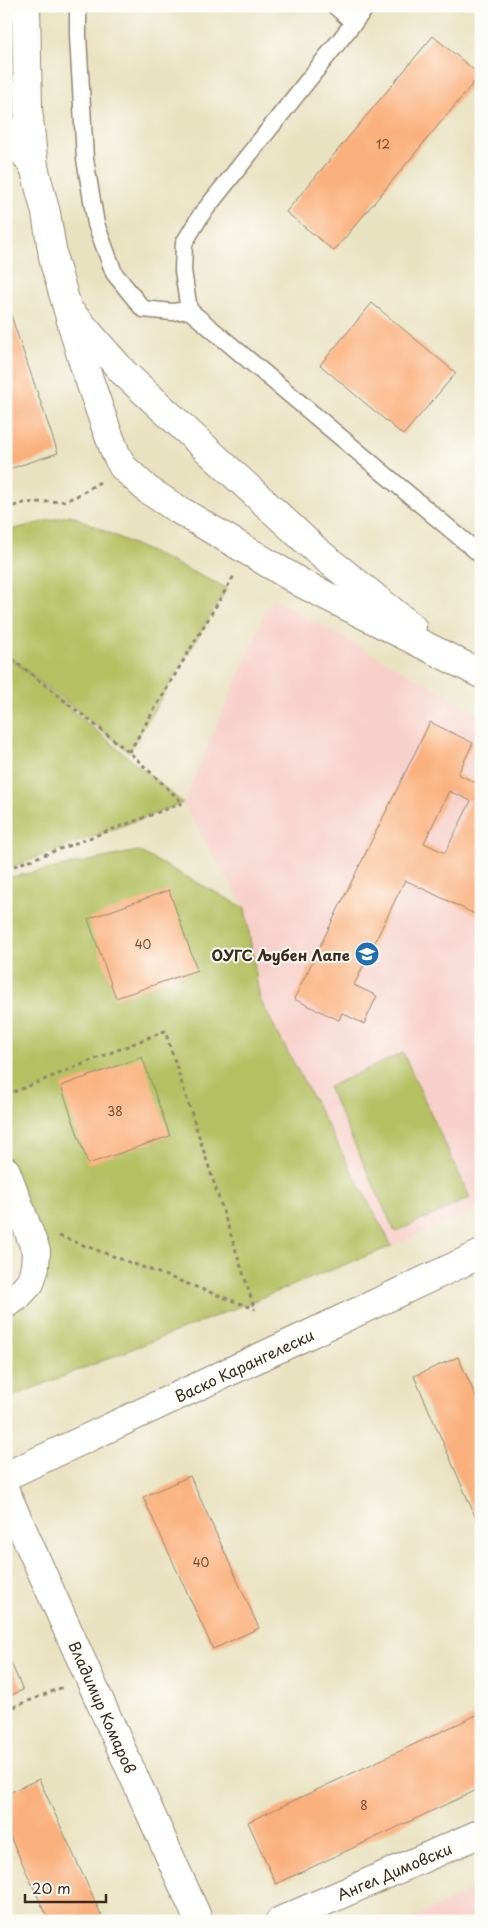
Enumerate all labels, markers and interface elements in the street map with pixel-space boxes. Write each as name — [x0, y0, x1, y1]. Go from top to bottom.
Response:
house number: 12 — [376, 135, 390, 153]
house number: 40 — [135, 935, 152, 953]
school or university icon: ОУГС Љубен Лапе — [354, 941, 380, 967]
place label: ОУГС Љубен Лапе — [211, 943, 350, 966]
house number: 38 — [107, 1102, 123, 1120]
street label: Васко Карангелески — [171, 1323, 317, 1407]
house number: 40 — [193, 1553, 210, 1571]
street label: Владимир Комаров — [64, 1637, 142, 1777]
house number: 8 — [360, 1796, 368, 1814]
street label: Ангел Димовски — [333, 1836, 455, 1906]
scale bar — [25, 1872, 106, 1904]
text: 20 m — [32, 1876, 71, 1899]

